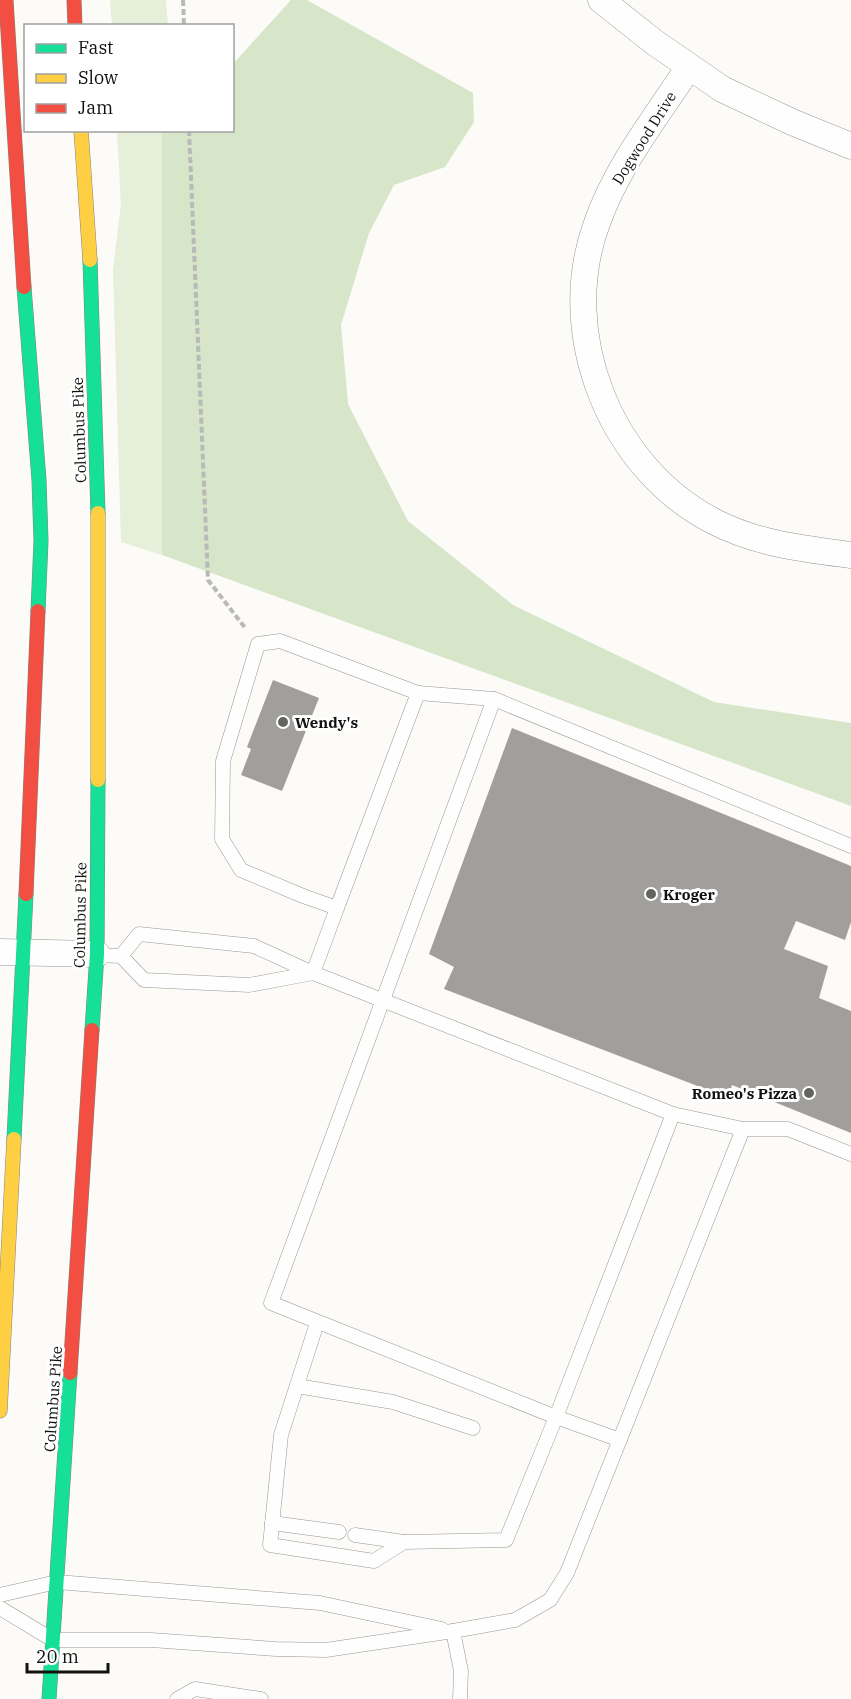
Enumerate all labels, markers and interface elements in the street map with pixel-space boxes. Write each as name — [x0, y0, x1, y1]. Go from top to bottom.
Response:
legend — [24, 24, 234, 132]
text: Fast — [78, 36, 113, 59]
text: Slow — [78, 66, 118, 89]
street label: Dogwood Drive — [608, 88, 680, 188]
text: Jam — [78, 96, 113, 119]
street label: Columbus Pike — [68, 377, 90, 483]
place label: Wendy's — [295, 713, 358, 732]
marker: Wendy's — [276, 715, 290, 729]
street label: Columbus Pike — [70, 862, 90, 968]
place label: Kroger — [663, 885, 715, 904]
marker: Kroger — [644, 887, 658, 901]
place label: Romeo's Pizza — [692, 1084, 797, 1103]
marker: Romeo's Pizza — [802, 1086, 816, 1100]
street label: Columbus Pike — [40, 1346, 66, 1452]
scale bar — [27, 1636, 108, 1674]
text: 20 m — [36, 1645, 79, 1668]

